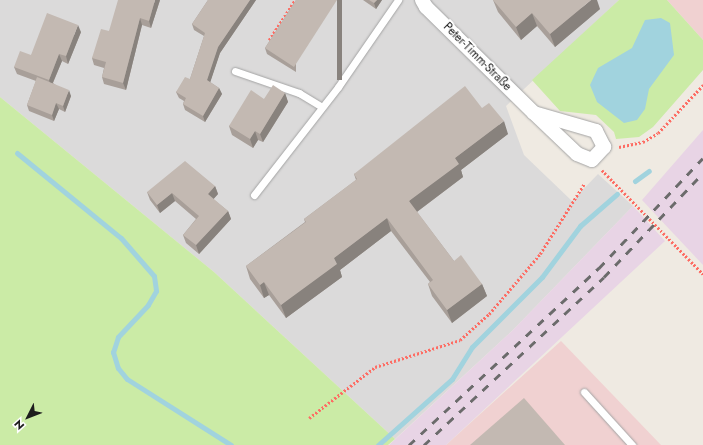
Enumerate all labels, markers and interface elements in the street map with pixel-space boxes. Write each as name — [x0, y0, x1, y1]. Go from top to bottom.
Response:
street label: Peter-Timm-Straße — [440, 20, 514, 94]
north arrow — [8, 397, 48, 437]
text: N — [10, 416, 28, 434]

